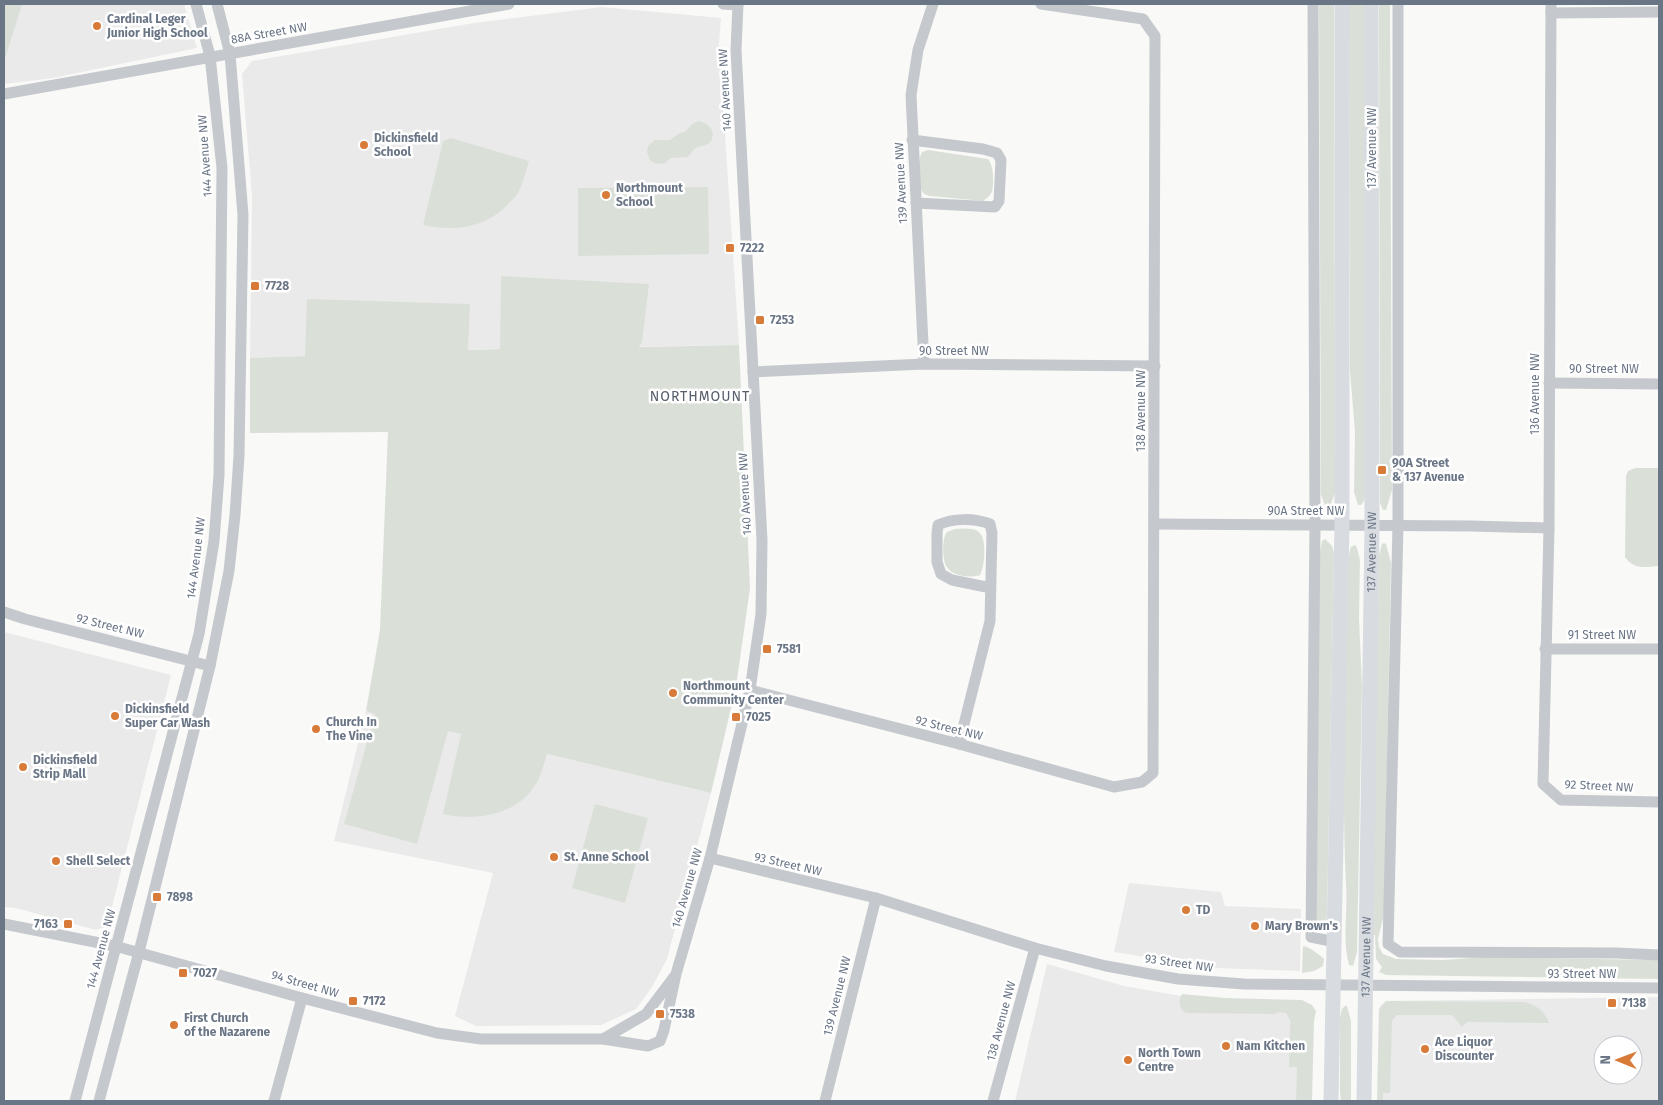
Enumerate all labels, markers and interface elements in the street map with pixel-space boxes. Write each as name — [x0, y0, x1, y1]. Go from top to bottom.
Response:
place label: Cardinal Leger Junior High School — [106, 12, 208, 40]
street label: 88A Street NW — [230, 19, 308, 47]
marker: Cardinal Leger Junior High School — [91, 20, 103, 32]
street label: 140 Avenue NW — [716, 48, 734, 132]
street label: 137 Avenue NW — [1365, 108, 1379, 188]
street label: 144 Avenue NW — [195, 114, 215, 198]
place label: Dickinsfield School — [374, 131, 438, 159]
marker: Dickinsfield School — [358, 139, 370, 151]
street label: 139 Avenue NW — [892, 142, 910, 224]
place label: Northmount School — [616, 181, 683, 209]
marker: Northmount School — [600, 189, 612, 201]
place label: 7222 — [740, 241, 764, 255]
marker: 7222 — [724, 242, 736, 254]
place label: 7728 — [265, 279, 289, 293]
marker: 7728 — [249, 280, 261, 292]
place label: 7253 — [770, 313, 794, 327]
marker: 7253 — [754, 314, 766, 326]
street label: 90 Street NW — [919, 344, 989, 358]
street label: 136 Avenue NW — [1528, 353, 1542, 435]
street label: 90 Street NW — [1569, 362, 1639, 376]
street label: 138 Avenue NW — [1134, 370, 1148, 452]
district label: NORTHMOUNT — [650, 388, 750, 405]
street label: 140 Avenue NW — [736, 452, 754, 536]
place label: 90A Street & 137 Avenue — [1392, 456, 1465, 484]
marker: 90A Street & 137 Avenue — [1376, 464, 1388, 476]
street label: 90A Street NW — [1268, 504, 1345, 518]
street label: 137 Avenue NW — [1364, 512, 1379, 593]
street label: 144 Avenue NW — [184, 516, 208, 600]
street label: 92 Street NW — [75, 611, 145, 641]
street label: 91 Street NW — [1568, 628, 1636, 642]
place label: 7581 — [777, 642, 801, 656]
marker: 7581 — [761, 643, 773, 655]
place label: Northmount Community Center — [683, 679, 784, 707]
marker: Northmount Community Center — [667, 687, 679, 699]
place label: Dickinsfield Super Car Wash — [125, 702, 210, 730]
marker: Dickinsfield Super Car Wash — [109, 710, 121, 722]
place label: 7025 — [746, 710, 772, 724]
marker: 7025 — [730, 711, 742, 723]
street label: 92 Street NW — [914, 713, 984, 743]
place label: Church In The Vine — [326, 715, 377, 743]
marker: Church In The Vine — [310, 723, 322, 735]
place label: Dickinsfield Strip Mall — [33, 753, 97, 781]
marker: Dickinsfield Strip Mall — [17, 761, 29, 773]
street label: 92 Street NW — [1564, 777, 1634, 795]
street label: 140 Avenue NW — [669, 846, 705, 930]
street label: 93 Street NW — [753, 849, 823, 879]
place label: St. Anne School — [564, 850, 649, 864]
marker: St. Anne School — [548, 851, 560, 863]
place label: Shell Select — [66, 854, 131, 868]
marker: Shell Select — [50, 855, 62, 867]
place label: 7898 — [167, 890, 193, 904]
marker: 7898 — [151, 891, 163, 903]
place label: TD — [1196, 903, 1210, 917]
marker: TD — [1180, 904, 1192, 916]
street label: 144 Avenue NW — [84, 907, 118, 991]
street label: 137 Avenue NW — [1358, 916, 1374, 998]
place label: 7163 — [34, 917, 58, 931]
marker: 7163 — [62, 918, 74, 930]
place label: Mary Brown's — [1265, 919, 1338, 933]
marker: Mary Brown's — [1249, 920, 1261, 932]
street label: 93 Street NW — [1144, 951, 1214, 975]
street label: 139 Avenue NW — [820, 955, 854, 1037]
place label: 7027 — [193, 966, 217, 980]
marker: 7027 — [177, 967, 189, 979]
street label: 93 Street NW — [1547, 967, 1617, 981]
street label: 94 Street NW — [270, 968, 340, 1000]
street label: 138 Avenue NW — [984, 979, 1018, 1062]
place label: 7172 — [363, 994, 386, 1008]
marker: 7172 — [347, 995, 359, 1007]
place label: 7138 — [1622, 996, 1646, 1010]
marker: 7138 — [1606, 997, 1618, 1009]
place label: 7538 — [670, 1007, 695, 1021]
marker: 7538 — [654, 1008, 666, 1020]
place label: First Church of the Nazarene — [184, 1011, 271, 1039]
marker: First Church of the Nazarene — [168, 1019, 180, 1031]
place label: Ace Liquor Discounter — [1434, 1035, 1494, 1063]
north arrow — [1593, 1035, 1643, 1085]
place label: Nam Kitchen — [1236, 1039, 1305, 1053]
marker: Nam Kitchen — [1220, 1040, 1232, 1052]
marker: Ace Liquor Discounter — [1419, 1043, 1431, 1055]
place label: North Town Centre — [1138, 1046, 1201, 1074]
marker: North Town Centre — [1122, 1054, 1134, 1066]
text: N — [1597, 1055, 1614, 1065]

